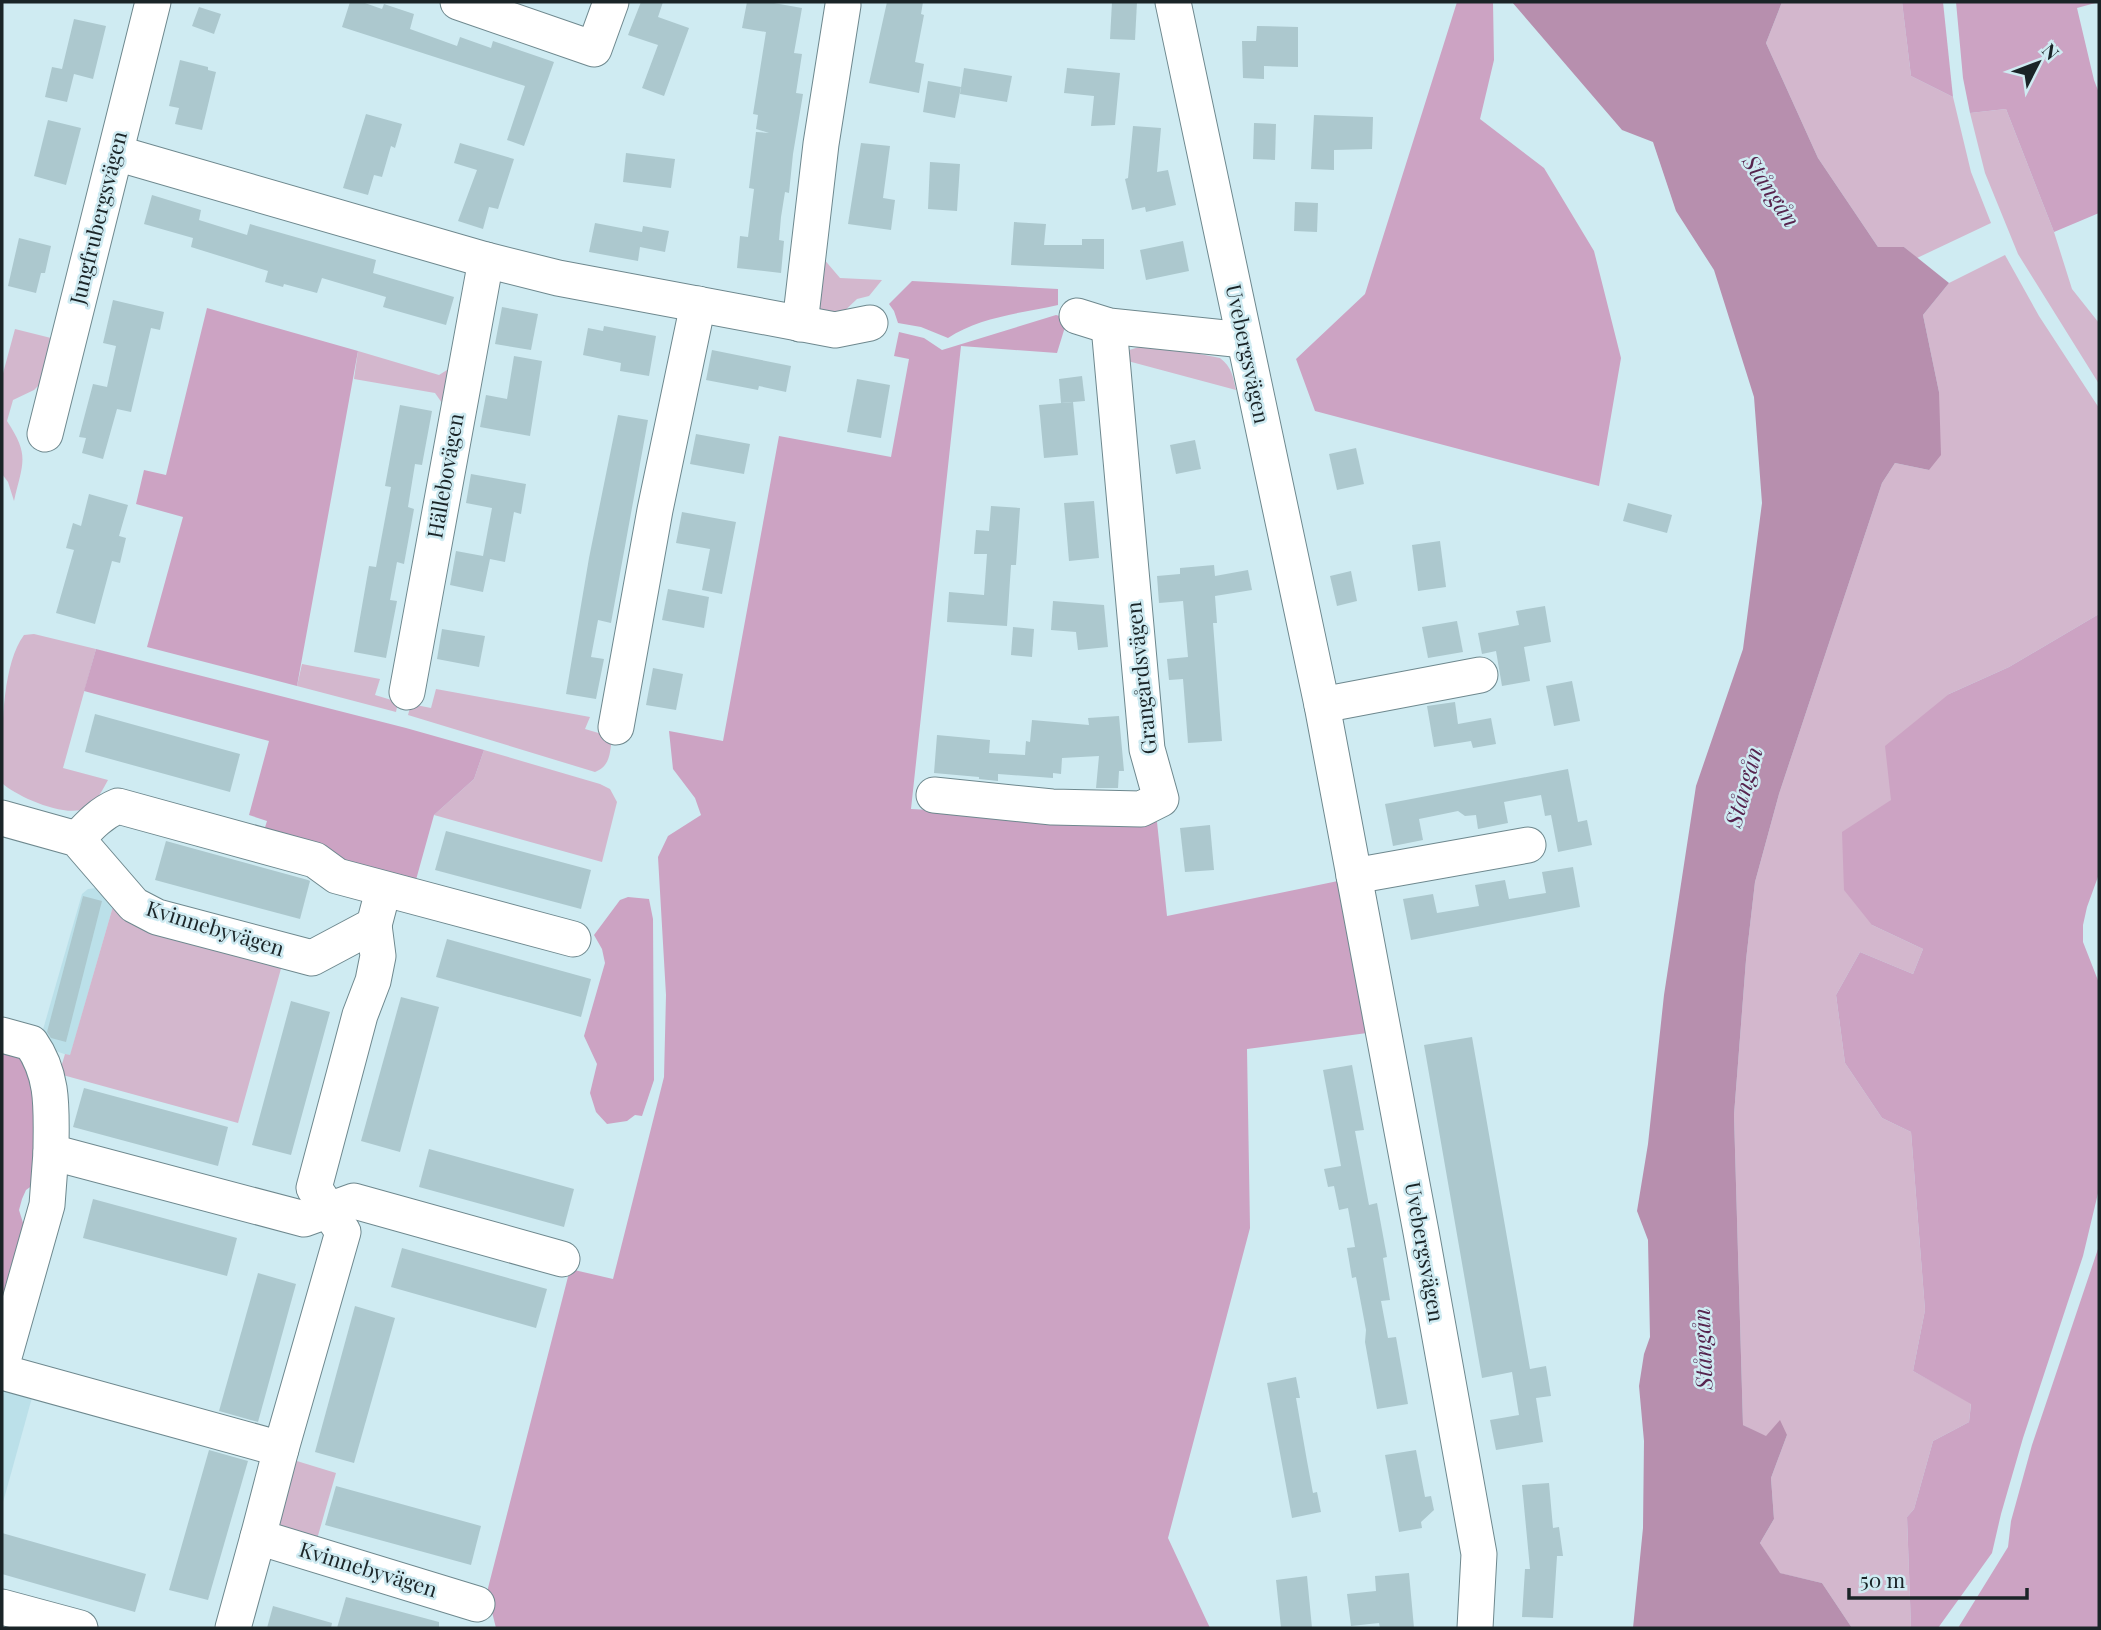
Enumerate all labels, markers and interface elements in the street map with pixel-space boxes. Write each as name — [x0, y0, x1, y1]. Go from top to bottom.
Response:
north arrow — [2003, 28, 2073, 98]
text: N — [2037, 37, 2066, 65]
street label: Jungfrubergsvägen — [62, 128, 132, 308]
water label: Stångån — [1736, 147, 1808, 233]
street label: Uvebergsvägen — [1221, 281, 1277, 426]
street label: Hällebovägen — [419, 410, 469, 540]
street label: Grangårdsvägen — [1118, 600, 1162, 756]
water label: Stångån — [1716, 743, 1769, 831]
street label: Kvinnebyvägen — [143, 893, 288, 961]
street label: Uvebergsvägen — [1400, 1179, 1452, 1324]
water label: Stångån — [1685, 1308, 1718, 1391]
street label: Kvinnebyvägen — [296, 1534, 441, 1602]
scale bar — [1849, 1556, 2028, 1600]
text: 50 m — [1860, 1565, 1906, 1593]

